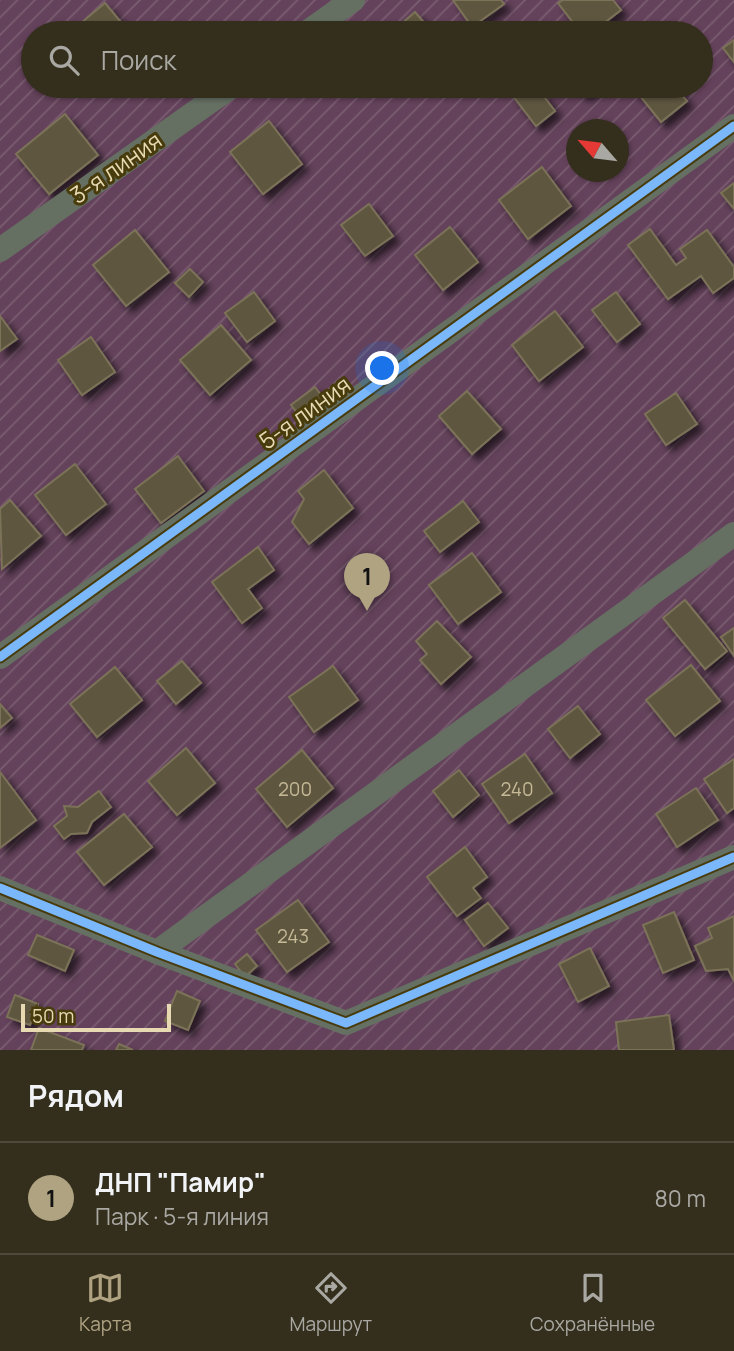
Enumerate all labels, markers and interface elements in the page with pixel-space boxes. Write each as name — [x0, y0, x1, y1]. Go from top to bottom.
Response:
search box — [21, 21, 713, 98]
icon: search — [45, 41, 83, 79]
text: Поиск — [101, 42, 176, 78]
north arrow — [566, 119, 629, 182]
street label: 3-я линия — [63, 124, 168, 211]
your location — [365, 351, 399, 385]
street label: 5-я линия — [252, 368, 357, 456]
pin: 1 — [344, 553, 390, 611]
house number: 200 — [278, 776, 312, 802]
house number: 240 — [500, 776, 534, 802]
house number: 243 — [277, 923, 309, 949]
scale bar — [21, 1001, 172, 1033]
text: 50 m — [32, 1003, 74, 1029]
text: Рядом — [28, 1075, 124, 1116]
text: ДНП "Памир" — [95, 1164, 266, 1200]
text: 1 — [46, 1182, 56, 1214]
text: 80 m — [655, 1182, 706, 1214]
text: Парк · 5-я линия — [95, 1200, 269, 1232]
tab: Карта — [79, 1269, 132, 1337]
tab: Маршрут — [290, 1269, 372, 1337]
tab: Сохранённые — [530, 1269, 655, 1337]

